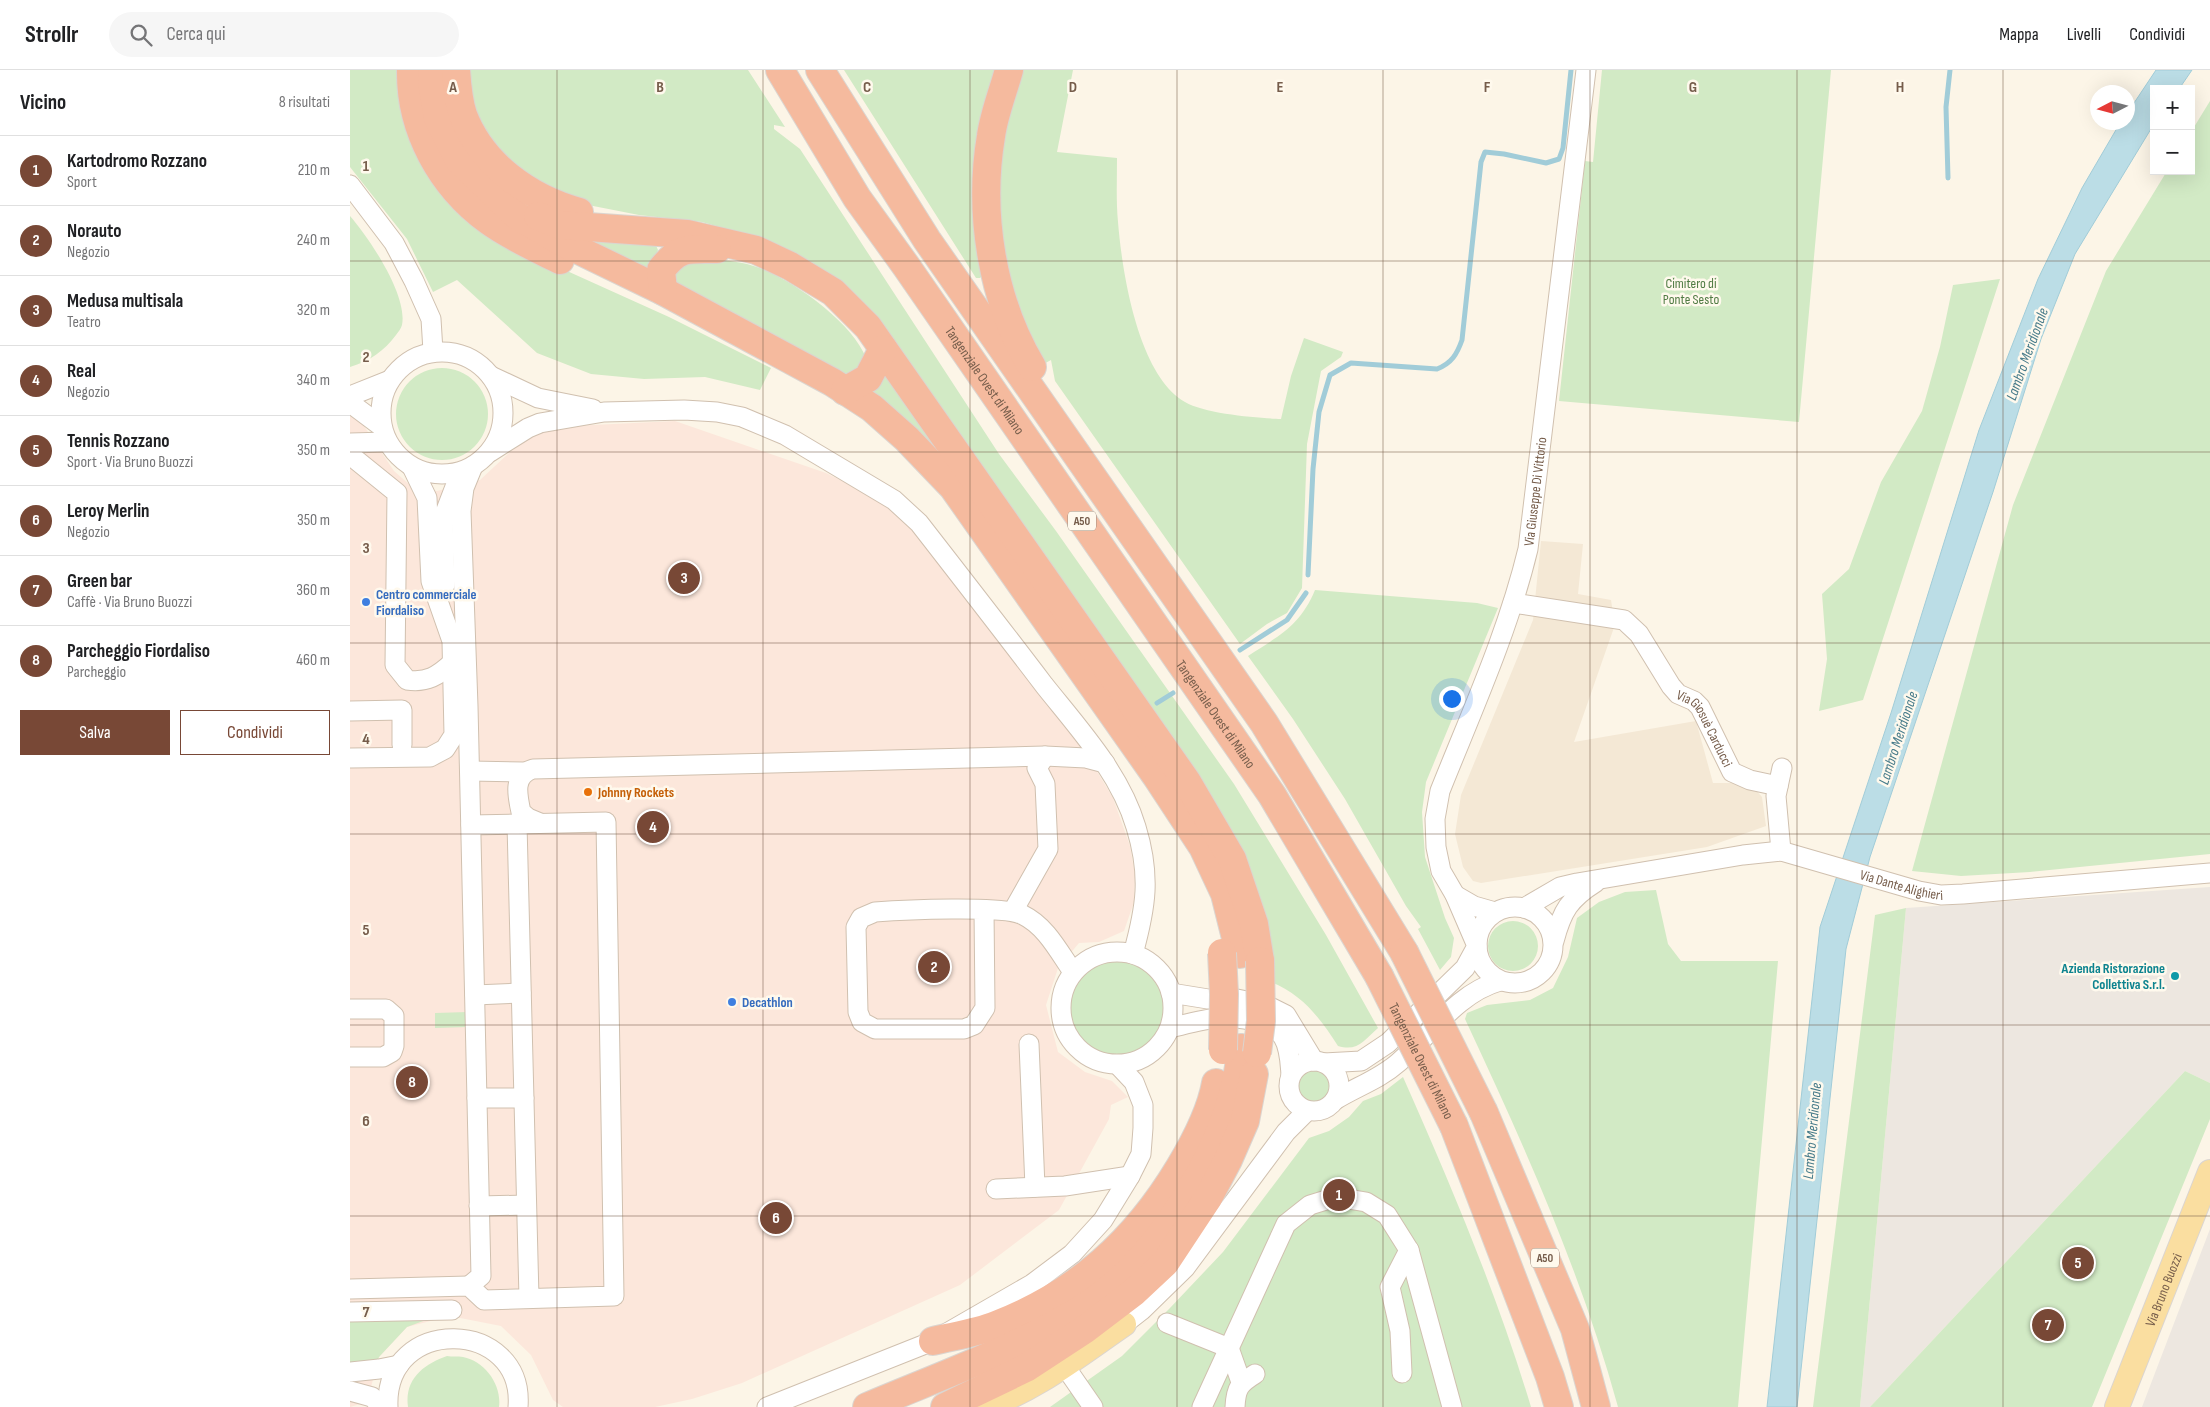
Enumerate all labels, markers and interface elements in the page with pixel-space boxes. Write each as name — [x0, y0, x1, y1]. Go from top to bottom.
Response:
search box — [109, 12, 459, 57]
text: Strollr — [25, 20, 79, 49]
icon: search — [127, 21, 155, 49]
text: Cerca qui — [167, 23, 225, 46]
text: Mappa — [1999, 24, 2039, 45]
text: Livelli — [2067, 24, 2101, 45]
text: Condividi — [2129, 24, 2185, 45]
text: A — [448, 78, 457, 97]
text: B — [656, 78, 664, 97]
text: C — [863, 78, 871, 97]
text: D — [1069, 78, 1077, 97]
text: E — [1277, 78, 1284, 97]
text: F — [1484, 78, 1491, 97]
text: G — [1689, 78, 1697, 97]
text: H — [1896, 78, 1904, 97]
north arrow — [2090, 85, 2135, 130]
map controls — [2150, 85, 2195, 175]
button: + — [2150, 85, 2195, 130]
text: Vicino — [20, 90, 66, 115]
text: 8 risultati — [279, 93, 330, 112]
button: − — [2150, 130, 2195, 175]
text: Kartodromo Rozzano — [67, 150, 207, 173]
text: 1 — [363, 157, 370, 176]
text: 1 — [33, 161, 39, 180]
text: 210 m — [298, 161, 330, 180]
text: Sport — [67, 173, 97, 192]
text: Norauto — [67, 220, 122, 243]
text: 2 — [32, 231, 40, 250]
text: 240 m — [297, 231, 330, 250]
text: Negozio — [67, 243, 110, 262]
park label: Cimitero di Ponte Sesto — [1663, 275, 1719, 308]
text: Medusa multisala — [67, 290, 183, 313]
text: 3 — [32, 301, 40, 320]
text: 320 m — [297, 301, 330, 320]
water label: Lambro Meridionale — [2002, 305, 2053, 403]
text: Teatro — [67, 313, 101, 332]
street label: Tangenziale Ovest di Milano — [941, 323, 1028, 438]
text: 2 — [362, 348, 370, 367]
text: Real — [67, 360, 96, 383]
text: 4 — [32, 371, 40, 390]
text: 340 m — [297, 371, 330, 390]
text: Negozio — [67, 383, 110, 402]
text: Tennis Rozzano — [67, 430, 170, 453]
street label: Via Giuseppe Di Vittorio — [1520, 436, 1550, 547]
text: 5 — [32, 441, 40, 460]
text: 350 m — [297, 441, 330, 460]
text: Sport · Via Bruno Buozzi — [67, 453, 193, 472]
text: Leroy Merlin — [67, 500, 150, 523]
text: 6 — [32, 511, 40, 530]
text: 350 m — [297, 511, 330, 530]
road number: A50 — [1068, 512, 1096, 531]
text: Negozio — [67, 523, 110, 542]
text: 3 — [362, 539, 370, 558]
pin: 3 — [668, 559, 700, 597]
text: Green bar — [67, 570, 132, 593]
text: 7 — [33, 581, 39, 600]
text: 360 m — [296, 581, 330, 600]
place label: Centro commerciale Fiordaliso — [376, 586, 476, 619]
text: Caffè · Via Bruno Buozzi — [67, 593, 192, 612]
marker: Centro commerciale Fiordaliso — [360, 596, 372, 608]
text: Parcheggio Fiordaliso — [67, 640, 210, 663]
text: 8 — [32, 651, 40, 670]
text: 460 m — [296, 651, 330, 670]
street label: Tangenziale Ovest di Milano — [1172, 657, 1259, 772]
text: Parcheggio — [67, 663, 126, 682]
your location — [1439, 686, 1465, 712]
street label: Via Giosuè Carducci — [1674, 686, 1736, 770]
water label: Lambro Meridionale — [1874, 689, 1922, 787]
button: Salva — [20, 710, 170, 755]
button: Condividi — [180, 710, 330, 755]
text: 4 — [362, 730, 370, 749]
place label: Johnny Rockets — [597, 784, 674, 801]
marker: Johnny Rockets — [582, 786, 594, 798]
pin: 4 — [637, 808, 669, 846]
street label: Via Dante Alighieri — [1858, 866, 1943, 904]
text: 5 — [362, 921, 370, 940]
pin: 2 — [918, 948, 950, 986]
place label: Azienda Ristorazione Collettiva S.r.l. — [2061, 960, 2165, 993]
marker: Azienda Ristorazione Collettiva S.r.l. — [2169, 970, 2181, 982]
place label: Decathlon — [742, 994, 793, 1011]
marker: Decathlon — [726, 996, 738, 1008]
street label: Tangenziale Ovest di Milano — [1385, 1000, 1457, 1122]
pin: 8 — [396, 1063, 428, 1101]
water label: Lambro Meridionale — [1799, 1082, 1826, 1180]
text: 6 — [362, 1112, 370, 1131]
pin: 1 — [1323, 1176, 1355, 1214]
pin: 6 — [760, 1199, 792, 1237]
pin: 5 — [2062, 1244, 2094, 1282]
road number: A50 — [1531, 1248, 1559, 1268]
street label: Via Bruno Buozzi — [2142, 1251, 2186, 1329]
text: 7 — [363, 1303, 370, 1322]
pin: 7 — [2032, 1306, 2064, 1344]

